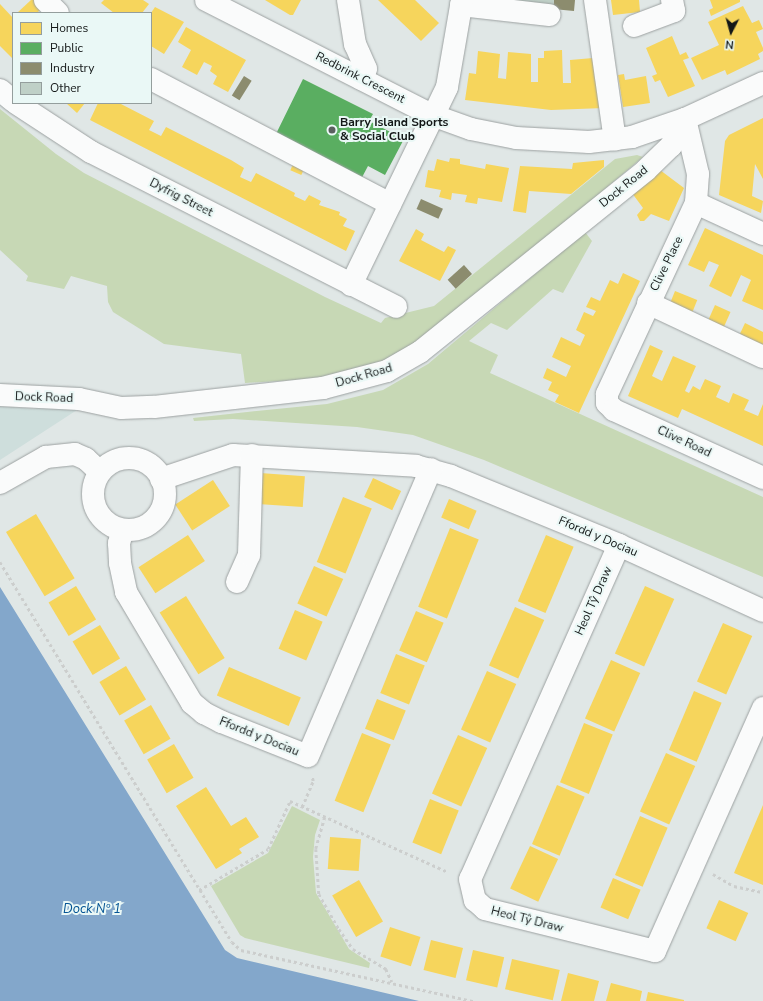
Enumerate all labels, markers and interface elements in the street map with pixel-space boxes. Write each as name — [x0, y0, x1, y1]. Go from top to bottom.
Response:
legend — [12, 12, 152, 104]
north arrow — [711, 12, 751, 52]
text: Homes — [50, 20, 88, 36]
text: N — [725, 37, 735, 52]
text: Public — [50, 40, 83, 56]
street label: Redbrink Crescent — [313, 49, 407, 107]
text: Industry — [50, 60, 94, 76]
text: Other — [50, 80, 81, 96]
place label: Barry Island Sports & Social Club — [340, 116, 448, 144]
marker: Barry Island Sports & Social Club — [327, 125, 337, 135]
street label: Dock Road — [597, 163, 651, 211]
street label: Dyfrig Street — [147, 176, 215, 220]
street label: Clive Place — [648, 234, 686, 294]
street label: Dock Road — [334, 361, 394, 391]
street label: Dock Road — [15, 390, 73, 406]
street label: Clive Road — [655, 423, 713, 461]
street label: Ffordd y Dociau — [556, 514, 640, 560]
street label: Heol Tŷ Draw — [572, 564, 616, 638]
street label: Ffordd y Dociau — [217, 714, 301, 760]
water label: Dock Nº 1 — [63, 901, 121, 917]
street label: Heol Tŷ Draw — [489, 904, 565, 936]

